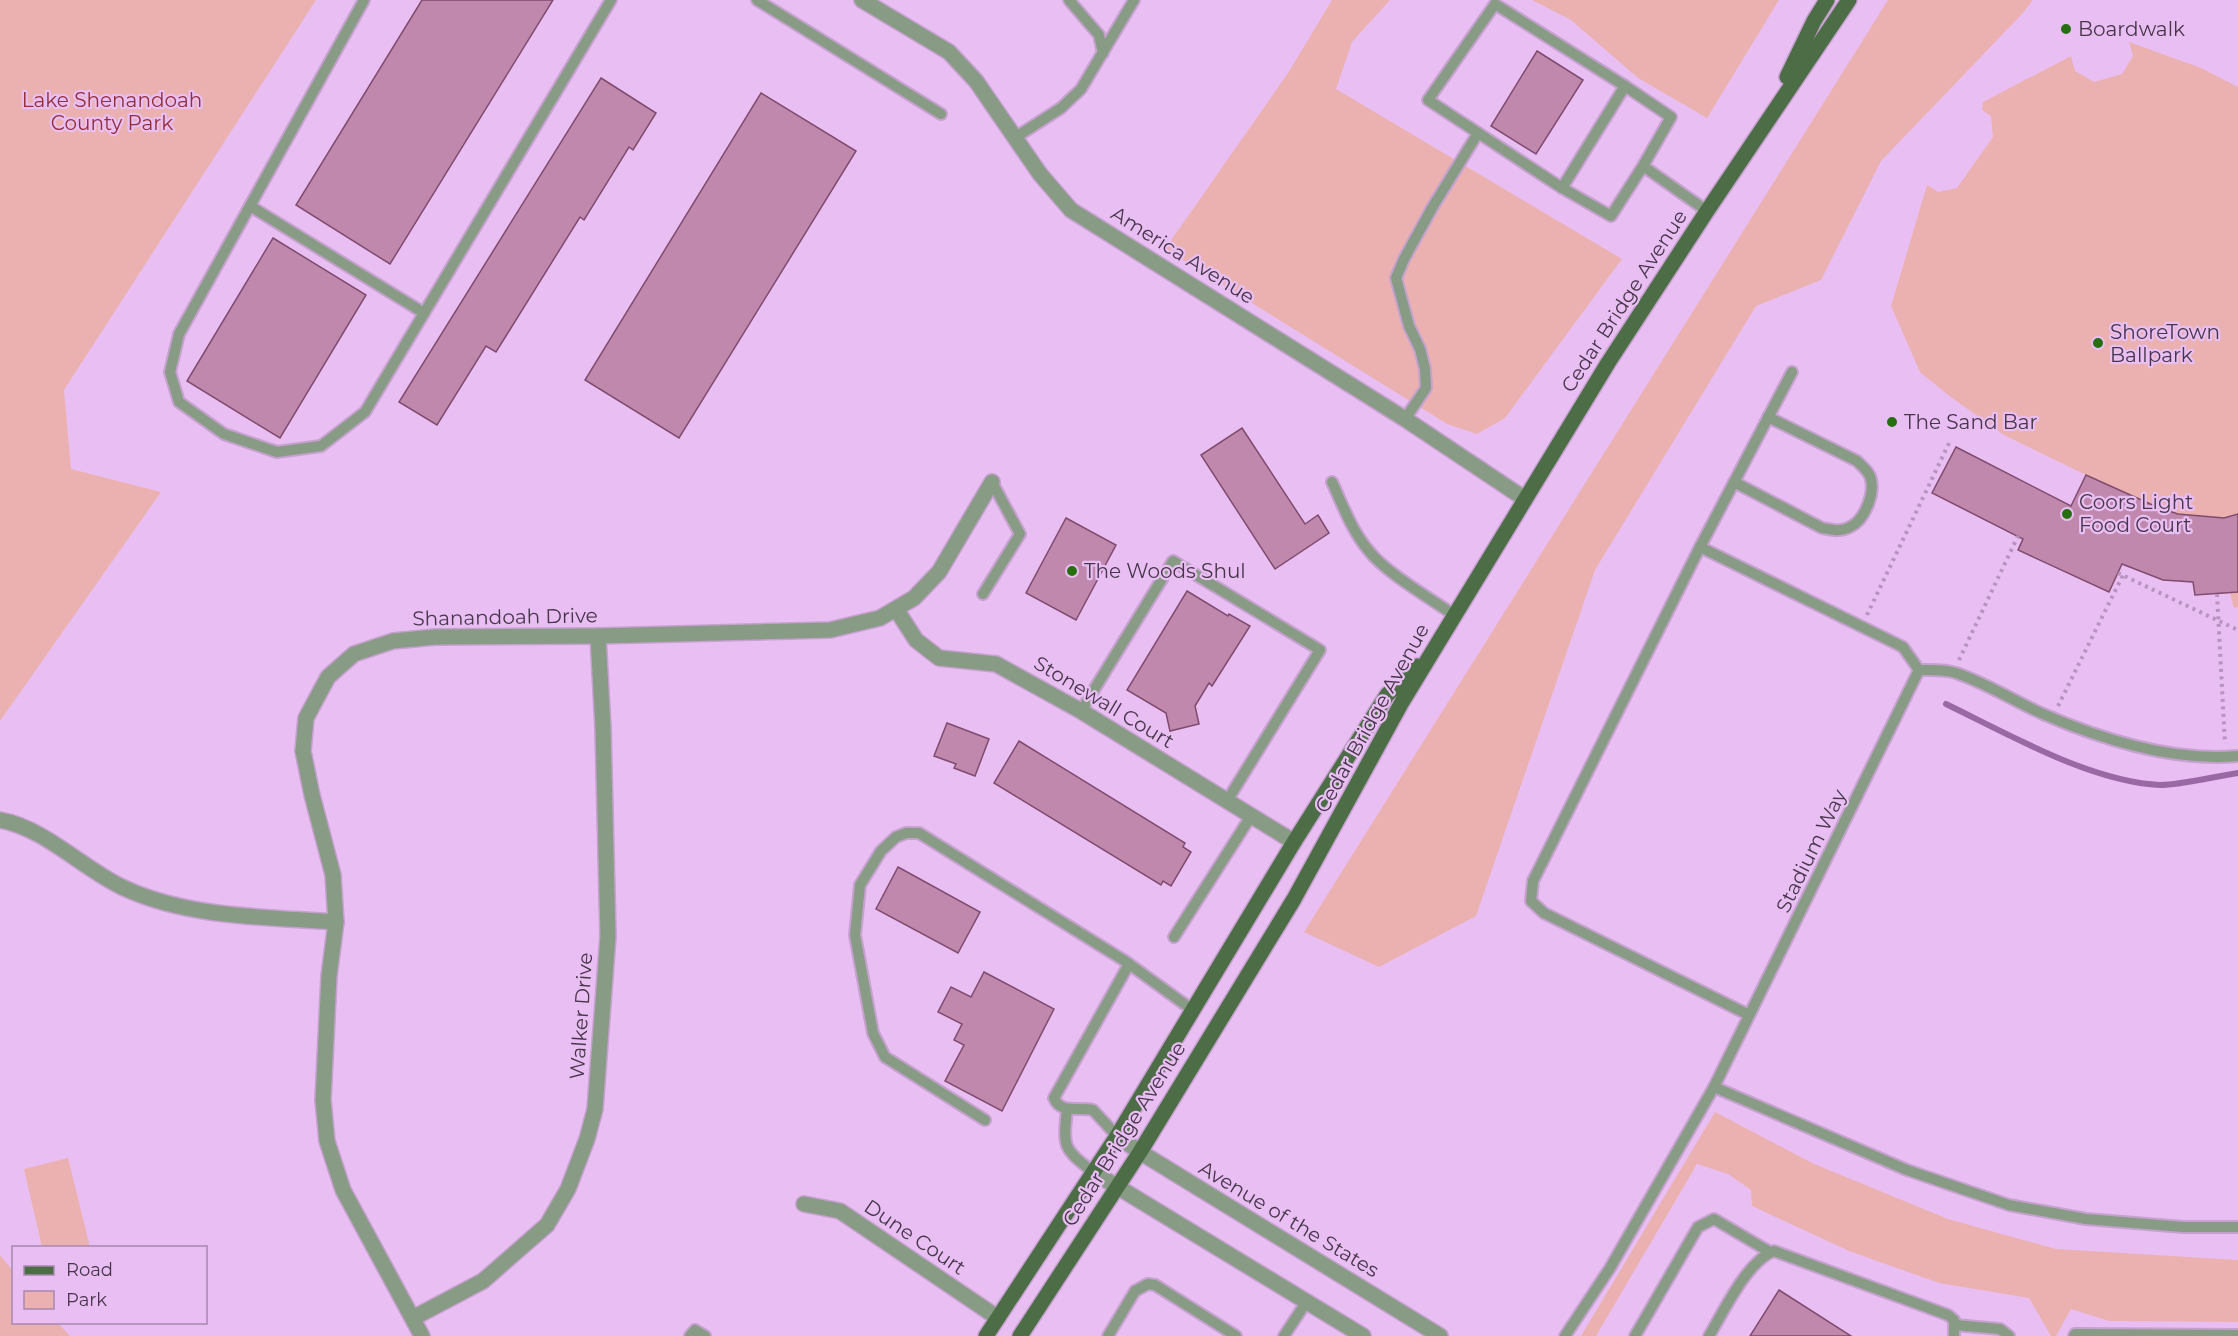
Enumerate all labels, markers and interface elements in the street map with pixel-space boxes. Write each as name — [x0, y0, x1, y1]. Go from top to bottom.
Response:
place label: Boardwalk — [2078, 17, 2185, 41]
marker: Boardwalk — [2059, 22, 2073, 36]
park label: Lake Shenandoah County Park — [22, 88, 202, 135]
street label: America Avenue — [1107, 201, 1259, 309]
street label: Cedar Bridge Avenue — [1556, 205, 1692, 397]
place label: ShoreTown Ballpark — [2110, 320, 2220, 367]
marker: ShoreTown Ballpark — [2091, 336, 2105, 350]
place label: The Sand Bar — [1904, 410, 2038, 434]
marker: The Sand Bar — [1885, 415, 1899, 429]
place label: Coors Light Food Court — [2079, 490, 2193, 537]
marker: Coors Light Food Court — [2060, 507, 2074, 521]
place label: The Woods Shul — [1084, 559, 1246, 583]
marker: The Woods Shul — [1065, 564, 1079, 578]
street label: Shanandoah Drive — [412, 603, 598, 631]
street label: Cedar Bridge Avenue — [1310, 619, 1434, 817]
street label: Stonewall Court — [1030, 651, 1178, 753]
street label: Stadium Way — [1771, 785, 1851, 917]
street label: Walker Drive — [565, 952, 597, 1080]
street label: Cedar Bridge Avenue — [1057, 1037, 1191, 1231]
street label: Avenue of the States — [1195, 1156, 1384, 1282]
street label: Dune Court — [860, 1194, 970, 1280]
legend — [12, 1246, 207, 1324]
text: Road — [66, 1259, 113, 1281]
text: Park — [66, 1289, 107, 1311]

